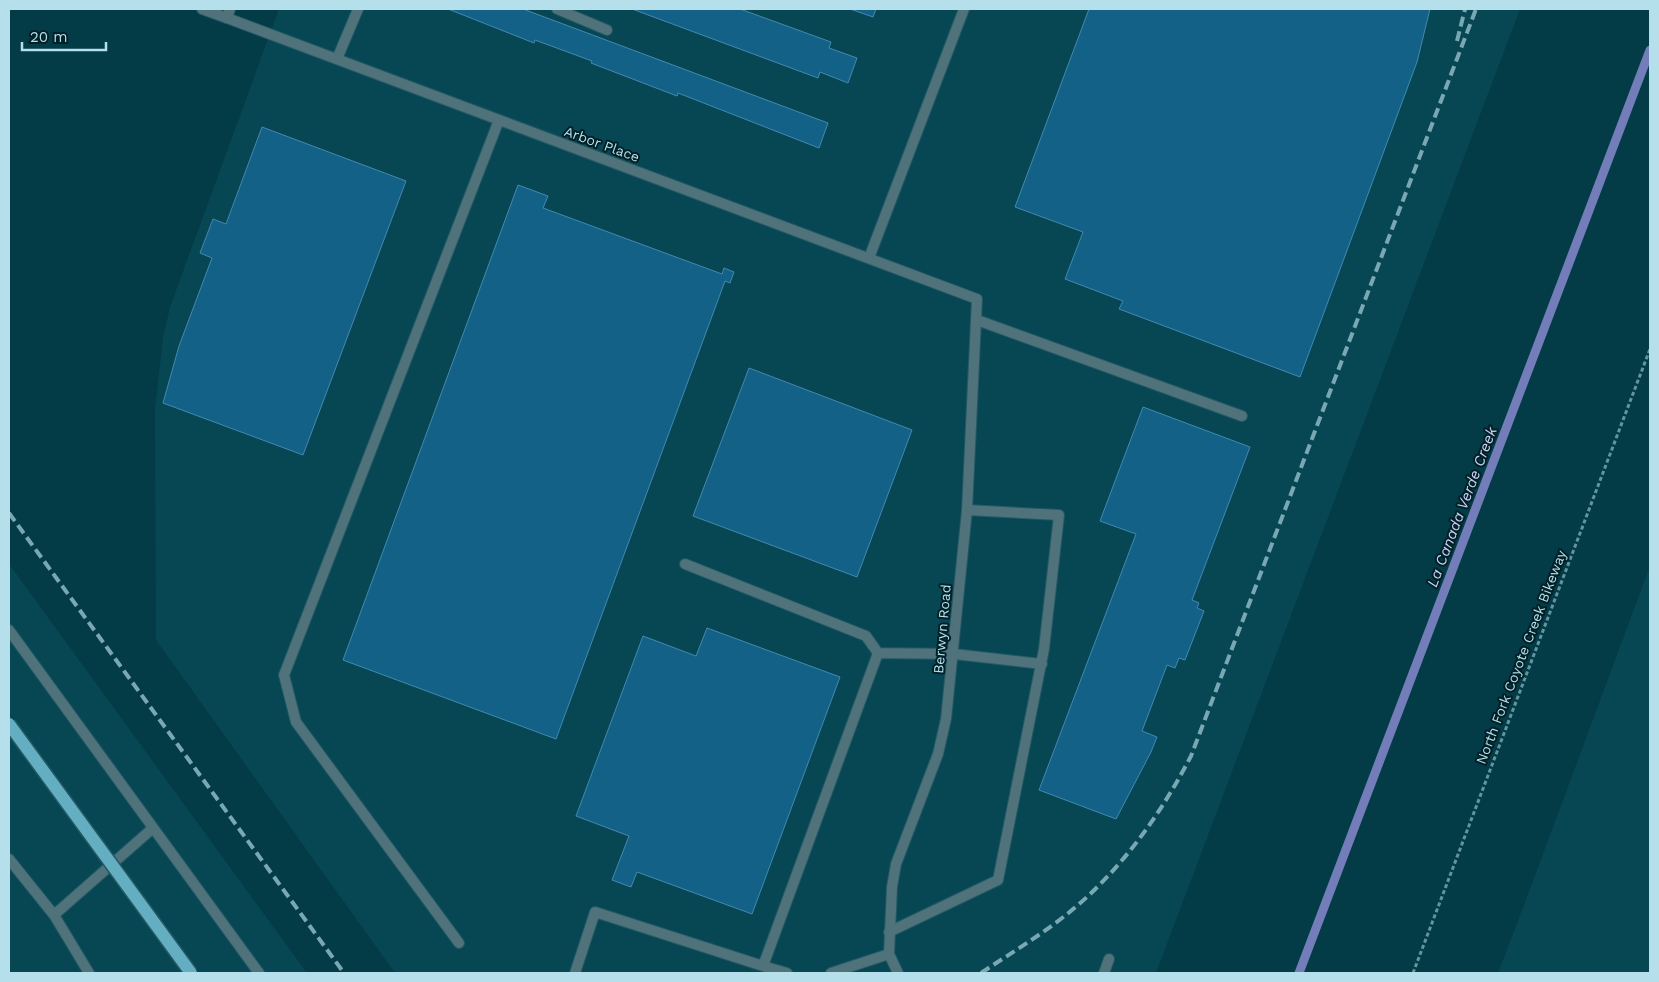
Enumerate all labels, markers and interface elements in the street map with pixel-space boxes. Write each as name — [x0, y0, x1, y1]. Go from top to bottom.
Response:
scale bar — [22, 20, 106, 52]
text: 20 m — [30, 28, 68, 46]
street label: Arbor Place — [562, 123, 642, 165]
water label: La Canada Verde Creek — [1423, 424, 1501, 590]
street label: North Fork Coyote Creek Bikeway — [1473, 547, 1570, 766]
street label: Berwyn Road — [930, 584, 954, 674]

